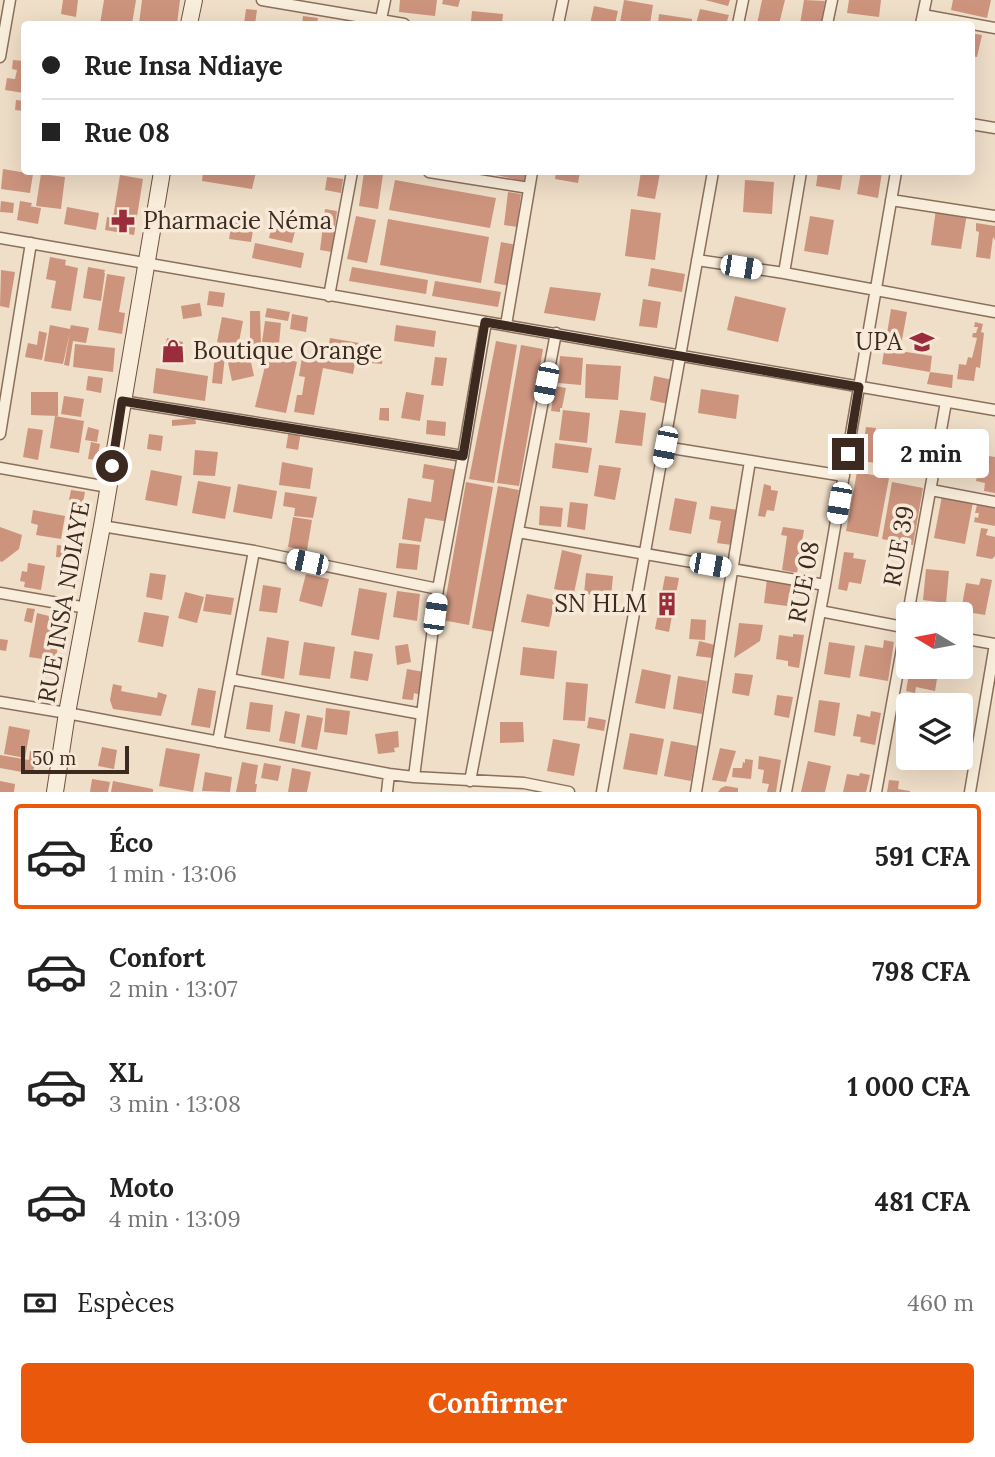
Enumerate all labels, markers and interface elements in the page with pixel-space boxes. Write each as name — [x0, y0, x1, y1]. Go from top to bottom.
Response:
text: Rue Insa Ndiaye — [84, 49, 283, 82]
text: Rue 08 — [84, 116, 170, 149]
place label: Pharmacie Néma — [143, 205, 332, 236]
pharmacy icon: Pharmacie Néma — [109, 207, 137, 235]
car — [719, 253, 764, 281]
place label: UPA — [855, 326, 903, 357]
school or university icon: UPA — [908, 328, 936, 356]
place label: Boutique Orange — [193, 335, 382, 366]
shop icon: Boutique Orange — [159, 337, 187, 365]
car — [532, 360, 561, 406]
car — [651, 424, 680, 470]
callout: 2 min — [872, 430, 988, 478]
route end — [832, 438, 864, 470]
text: 2 min — [900, 439, 962, 468]
route start — [96, 450, 128, 482]
car — [826, 480, 853, 526]
street label: RUE INSA NDIAYE — [31, 499, 96, 705]
street label: RUE 39 — [876, 503, 921, 589]
street label: RUE 08 — [781, 539, 826, 625]
car — [285, 547, 330, 577]
car — [688, 551, 733, 579]
place label: SN HLM — [554, 588, 647, 619]
building icon: SN HLM — [653, 590, 681, 618]
car — [422, 592, 449, 636]
north arrow — [896, 602, 973, 679]
map controls — [896, 602, 973, 770]
button: layers — [896, 693, 973, 770]
scale bar — [21, 743, 130, 775]
text: 50 m — [32, 746, 76, 770]
icon: car — [25, 825, 88, 888]
text: Éco — [109, 826, 153, 859]
text: 591 CFA — [875, 840, 970, 873]
text: 1 min · 13:06 — [109, 859, 237, 888]
icon: car — [25, 940, 88, 1003]
text: Confort — [109, 941, 206, 974]
text: 798 CFA — [872, 955, 970, 988]
text: 2 min · 13:07 — [109, 974, 238, 1003]
icon: car — [25, 1055, 88, 1118]
text: XL — [109, 1056, 143, 1089]
text: 1 000 CFA — [847, 1070, 970, 1103]
text: 3 min · 13:08 — [109, 1089, 241, 1118]
icon: car — [25, 1170, 88, 1233]
text: Moto — [109, 1171, 174, 1204]
text: 481 CFA — [875, 1185, 970, 1218]
text: 4 min · 13:09 — [109, 1204, 241, 1233]
icon: cash — [21, 1284, 59, 1322]
text: Espèces — [77, 1286, 175, 1319]
text: 460 m — [907, 1288, 974, 1317]
button: Confirmer — [21, 1363, 974, 1443]

